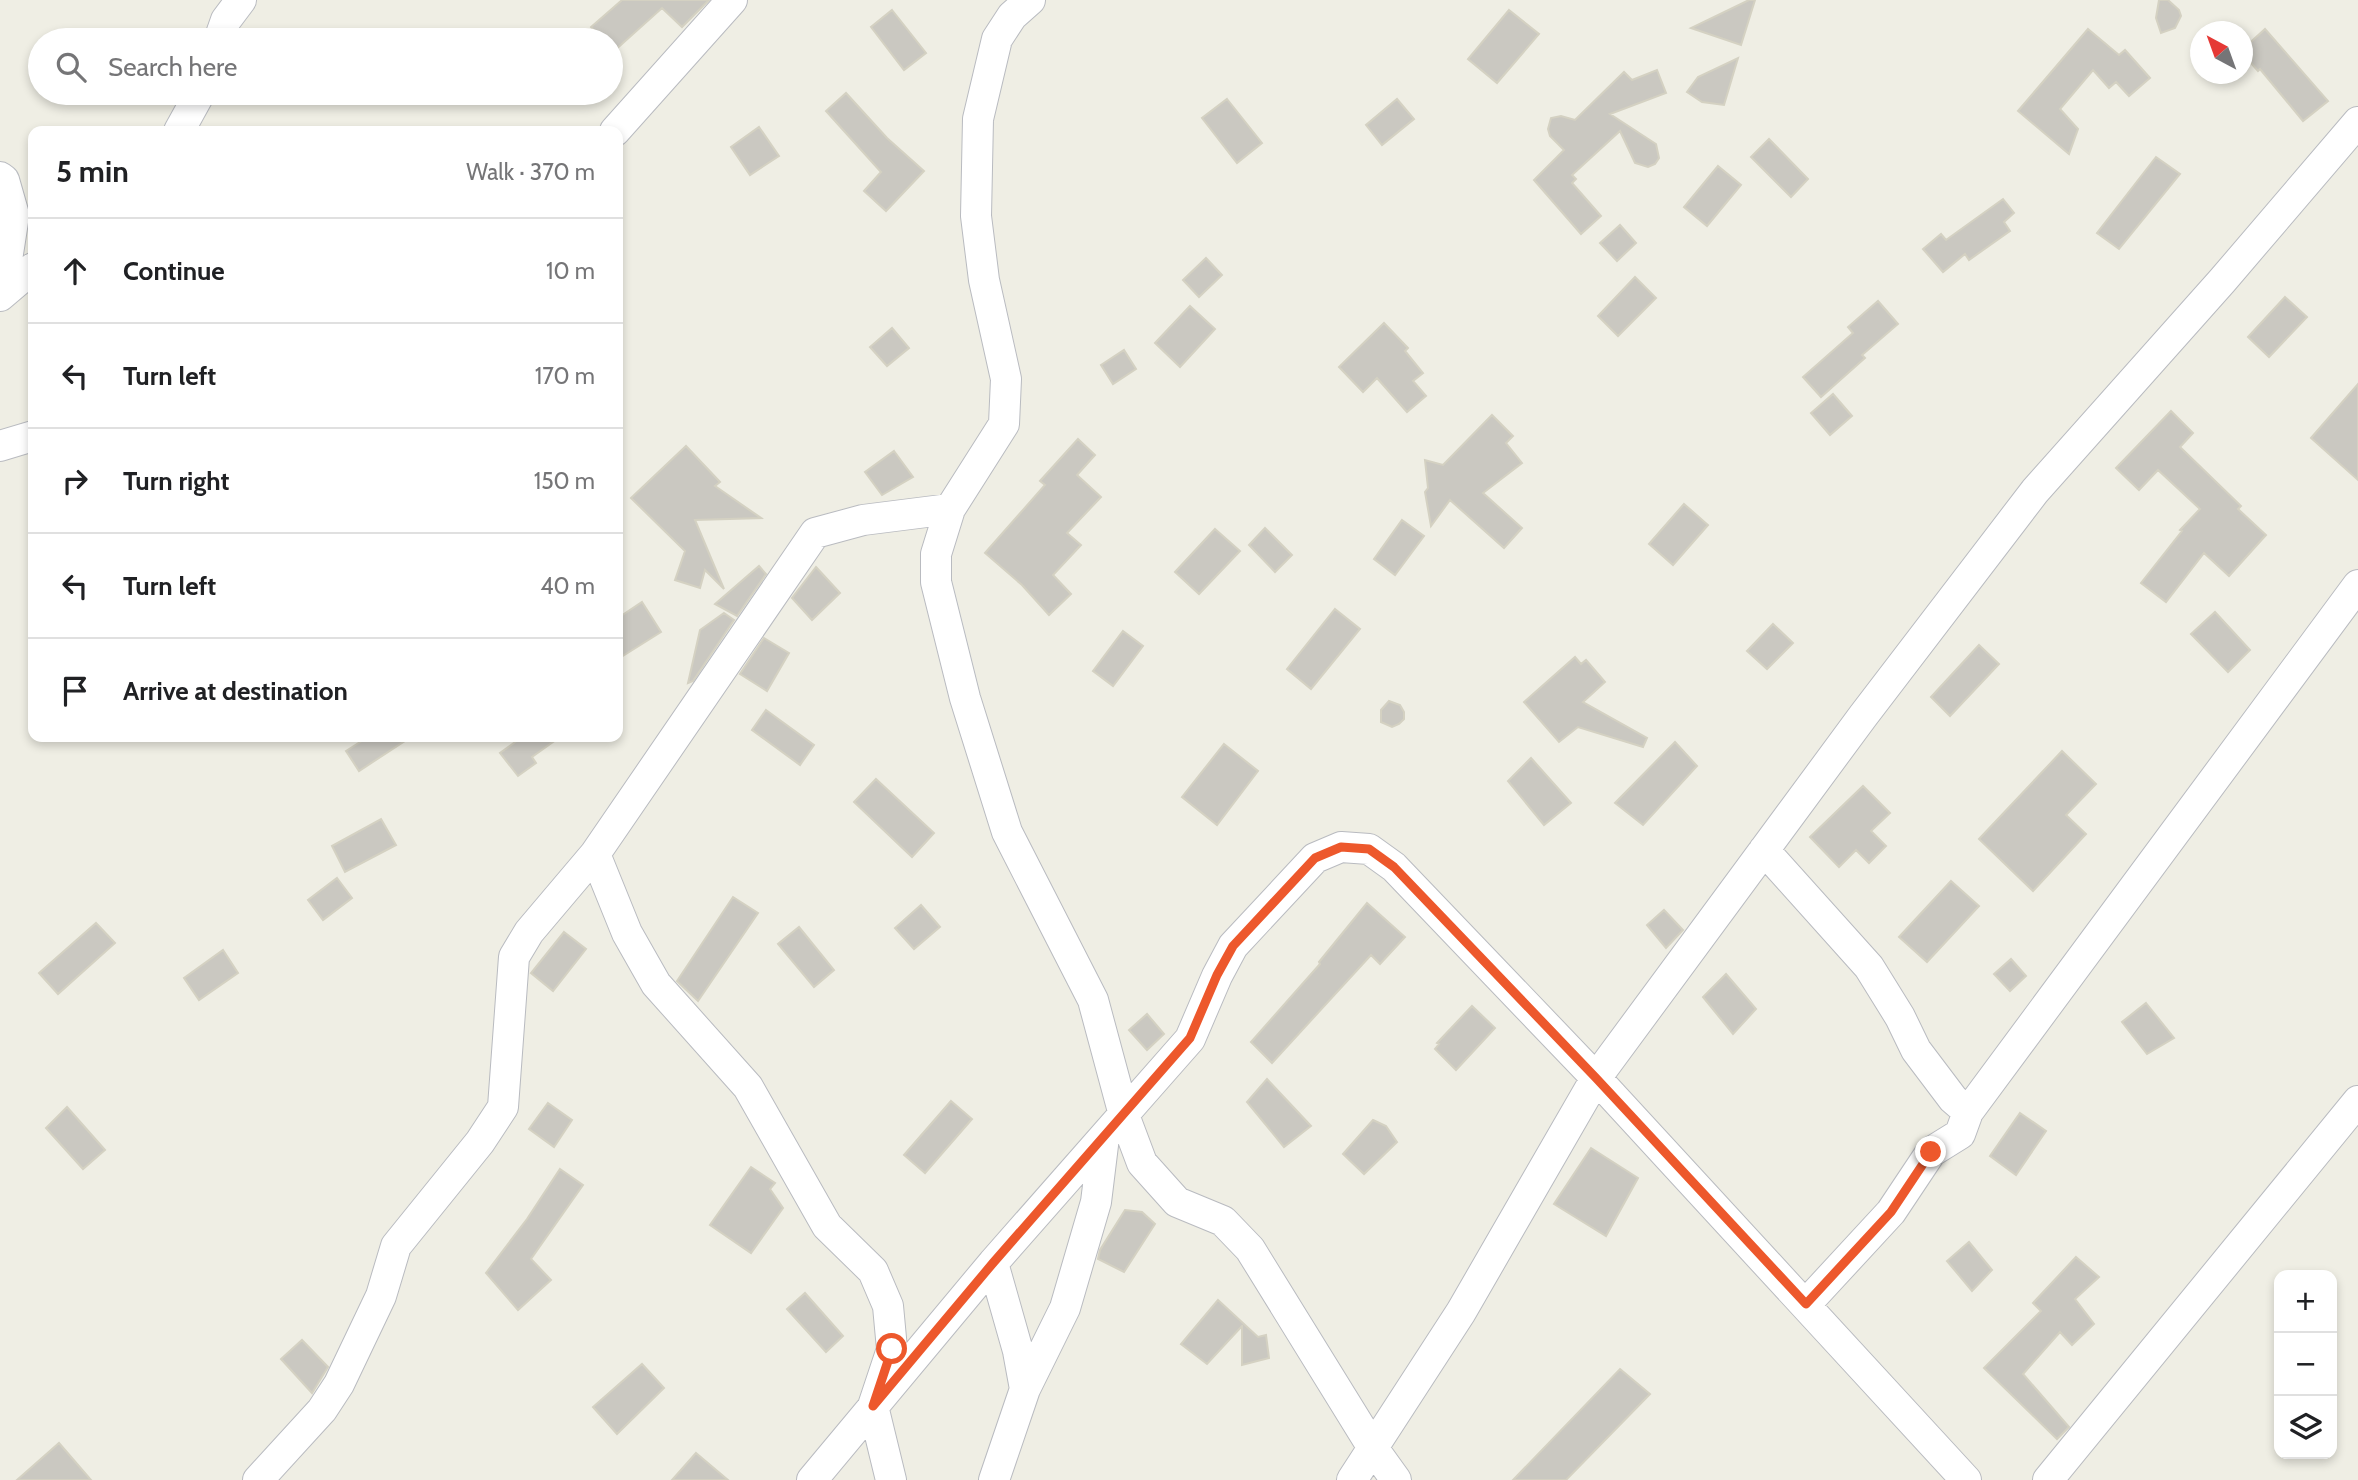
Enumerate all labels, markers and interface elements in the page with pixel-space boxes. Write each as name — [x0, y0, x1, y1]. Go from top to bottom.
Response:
north arrow — [2190, 21, 2253, 84]
search box — [28, 28, 623, 105]
icon: search — [52, 48, 90, 86]
text: Search here — [108, 51, 237, 83]
text: 5 min — [56, 153, 129, 190]
text: Walk · 370 m — [466, 158, 595, 186]
icon: ahead — [56, 252, 94, 290]
text: Continue — [123, 255, 225, 287]
text: 10 m — [546, 257, 595, 285]
icon: left — [56, 357, 94, 395]
text: Turn left — [123, 360, 216, 392]
text: 170 m — [535, 362, 595, 390]
icon: right — [56, 462, 94, 500]
text: Turn right — [123, 465, 229, 497]
text: 150 m — [534, 467, 595, 495]
icon: left — [56, 567, 94, 605]
text: Turn left — [123, 570, 216, 602]
text: 40 m — [540, 572, 595, 600]
icon: arrive — [56, 672, 94, 710]
text: Arrive at destination — [123, 675, 348, 707]
route end — [1915, 1136, 1946, 1167]
map controls — [2274, 1270, 2337, 1459]
button: + — [2274, 1270, 2337, 1333]
route start — [876, 1333, 907, 1364]
button: − — [2274, 1333, 2337, 1396]
button: layers — [2274, 1396, 2337, 1459]

